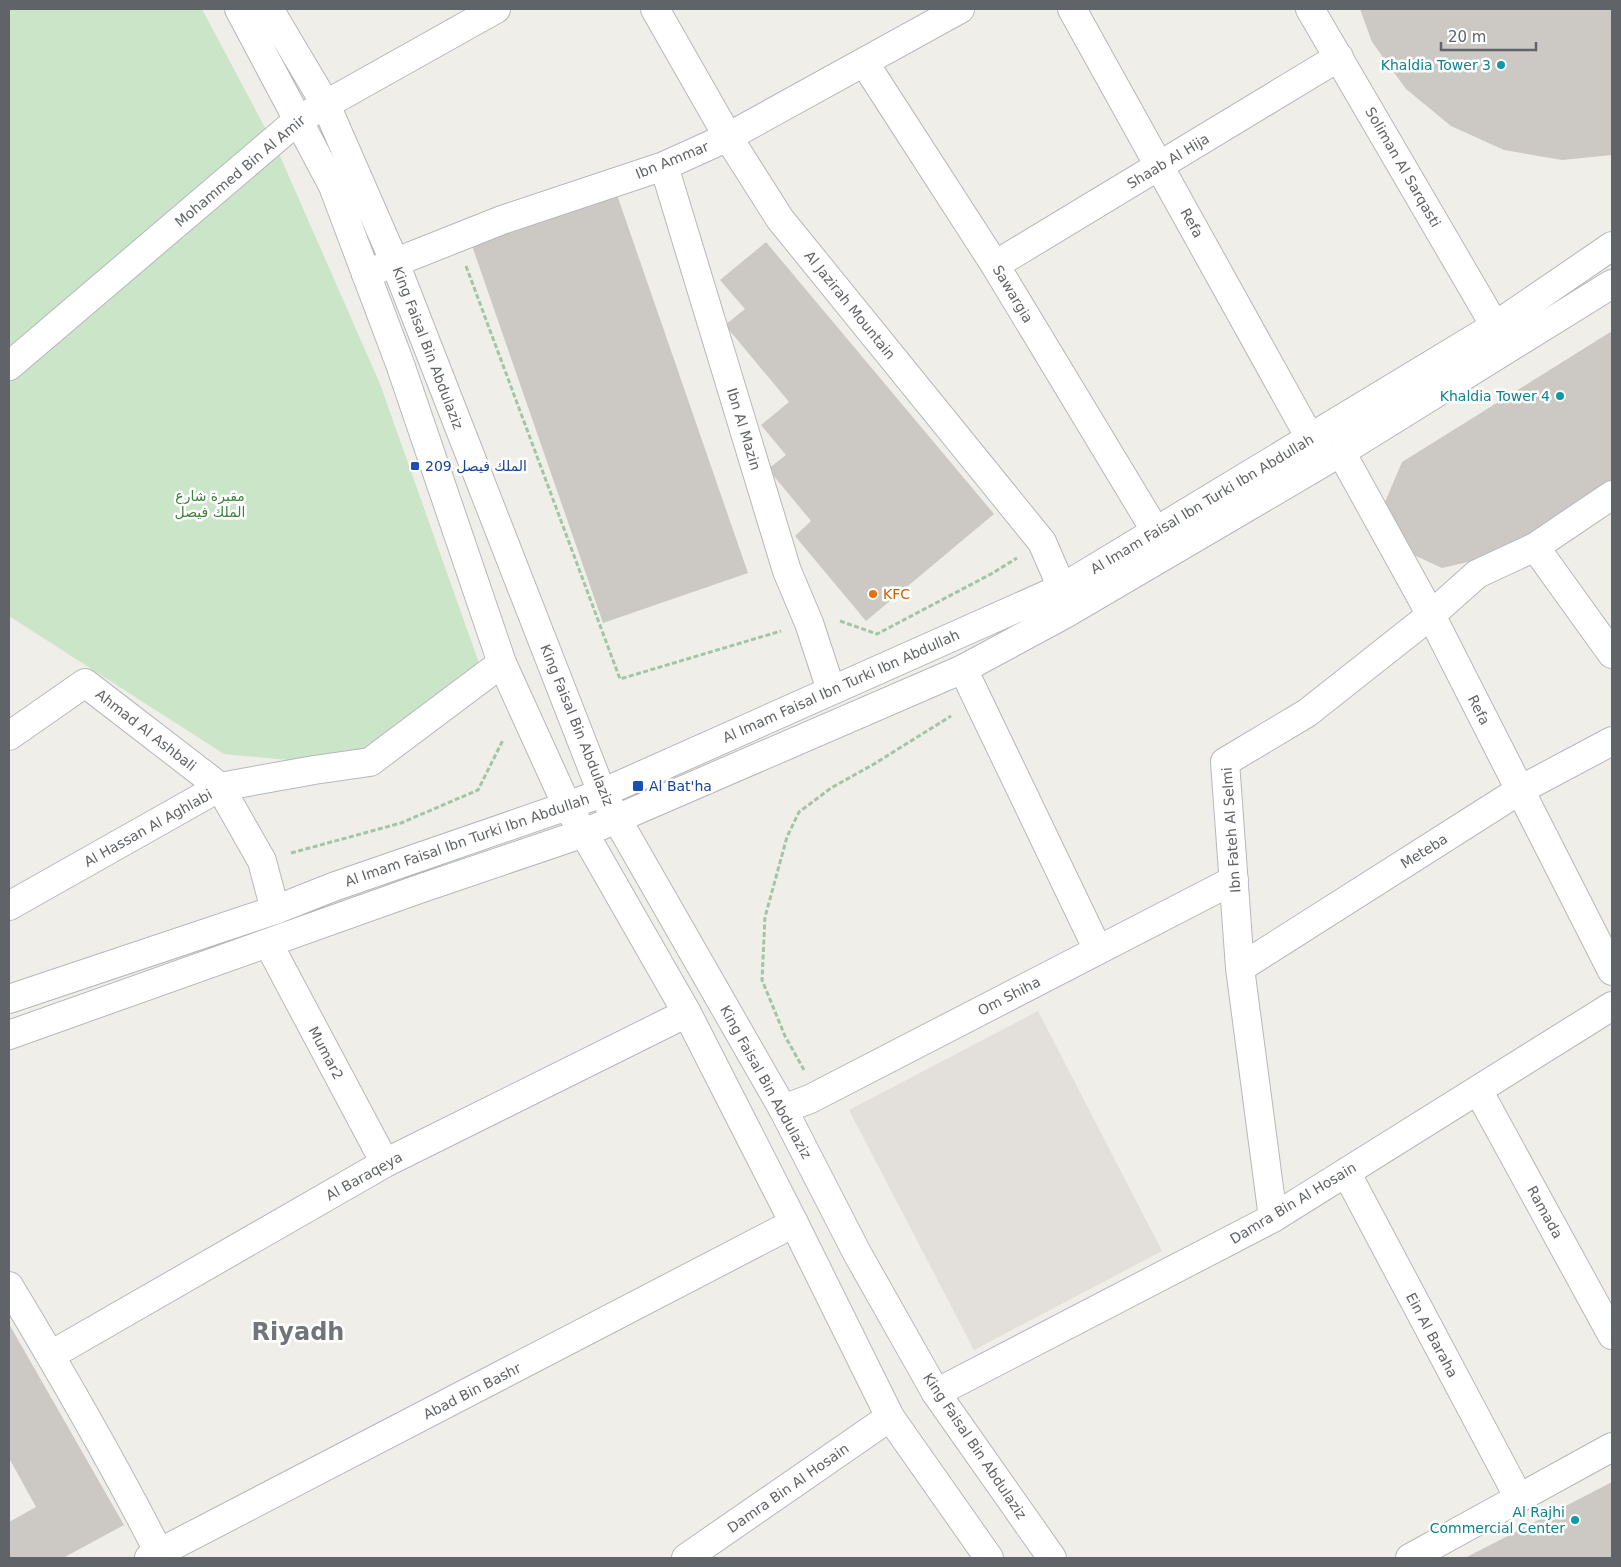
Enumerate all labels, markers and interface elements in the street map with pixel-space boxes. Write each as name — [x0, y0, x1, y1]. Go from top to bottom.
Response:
scale bar — [1441, 20, 1536, 52]
text: 20 m — [1448, 28, 1486, 46]
place label: Khaldia Tower 3 — [1381, 57, 1491, 73]
marker: Khaldia Tower 3 — [1495, 59, 1507, 71]
street label: Soliman Al Sarqasti — [1362, 104, 1444, 230]
street label: Mohammed Bin Al Amir — [172, 112, 308, 230]
street label: Shaab Al Hija — [1124, 130, 1212, 192]
street label: Ibn Ammar — [633, 138, 711, 182]
street label: Refa — [1177, 205, 1207, 241]
street label: Al Jazirah Mountain — [801, 248, 899, 362]
street label: Sawargia — [990, 262, 1036, 326]
street label: King Faisal Bin Abdulaziz — [390, 264, 466, 432]
street label: Ibn Al Mazin — [724, 386, 764, 472]
place label: Khaldia Tower 4 — [1440, 388, 1550, 404]
marker: Khaldia Tower 4 — [1554, 390, 1566, 402]
street label: Al Imam Faisal Ibn Turki Ibn Abdullah — [1088, 431, 1316, 577]
place label: الملك فيصل 209 — [425, 458, 527, 474]
marker: الملك فيصل 209 — [409, 460, 421, 472]
park label: مقبرة شارع الملك فيصل — [175, 488, 245, 520]
place label: KFC — [883, 586, 910, 602]
marker: KFC — [867, 588, 879, 600]
street label: Al Imam Faisal Ibn Turki Ibn Abdullah — [720, 626, 962, 746]
street label: King Faisal Bin Abdulaziz — [537, 642, 617, 808]
street label: Ahmad Al Ashbali — [93, 686, 199, 774]
street label: Refa — [1465, 692, 1493, 728]
street label: Ibn Fateh Al Selmi — [1219, 767, 1243, 893]
place label: Al Bat'ha — [649, 778, 712, 794]
marker: Al Bat'ha — [631, 779, 645, 793]
street label: Al Hassan Al Aghlabi — [81, 786, 215, 870]
street label: Al Imam Faisal Ibn Turki Ibn Abdullah — [343, 791, 591, 889]
street label: Meteba — [1398, 830, 1450, 872]
street label: Om Shiha — [975, 973, 1043, 1019]
street label: King Faisal Bin Abdulaziz — [717, 1003, 815, 1161]
street label: Mumar2 — [305, 1024, 347, 1082]
street label: Al Baraqeya — [323, 1148, 405, 1204]
street label: Damra Bin Al Hosain — [1227, 1159, 1359, 1247]
street label: Ramada — [1524, 1183, 1566, 1241]
street label: Ein Al Baraha — [1403, 1290, 1461, 1380]
district label: Riyadh — [252, 1318, 344, 1346]
street label: Abad Bin Bashr — [421, 1359, 524, 1422]
street label: King Faisal Bin Abdulaziz — [920, 1370, 1030, 1522]
street label: Damra Bin Al Hosain — [724, 1440, 852, 1536]
place label: Al Rajhi Commercial Center — [1430, 1504, 1565, 1536]
marker: Al Rajhi Commercial Center — [1569, 1514, 1581, 1526]

